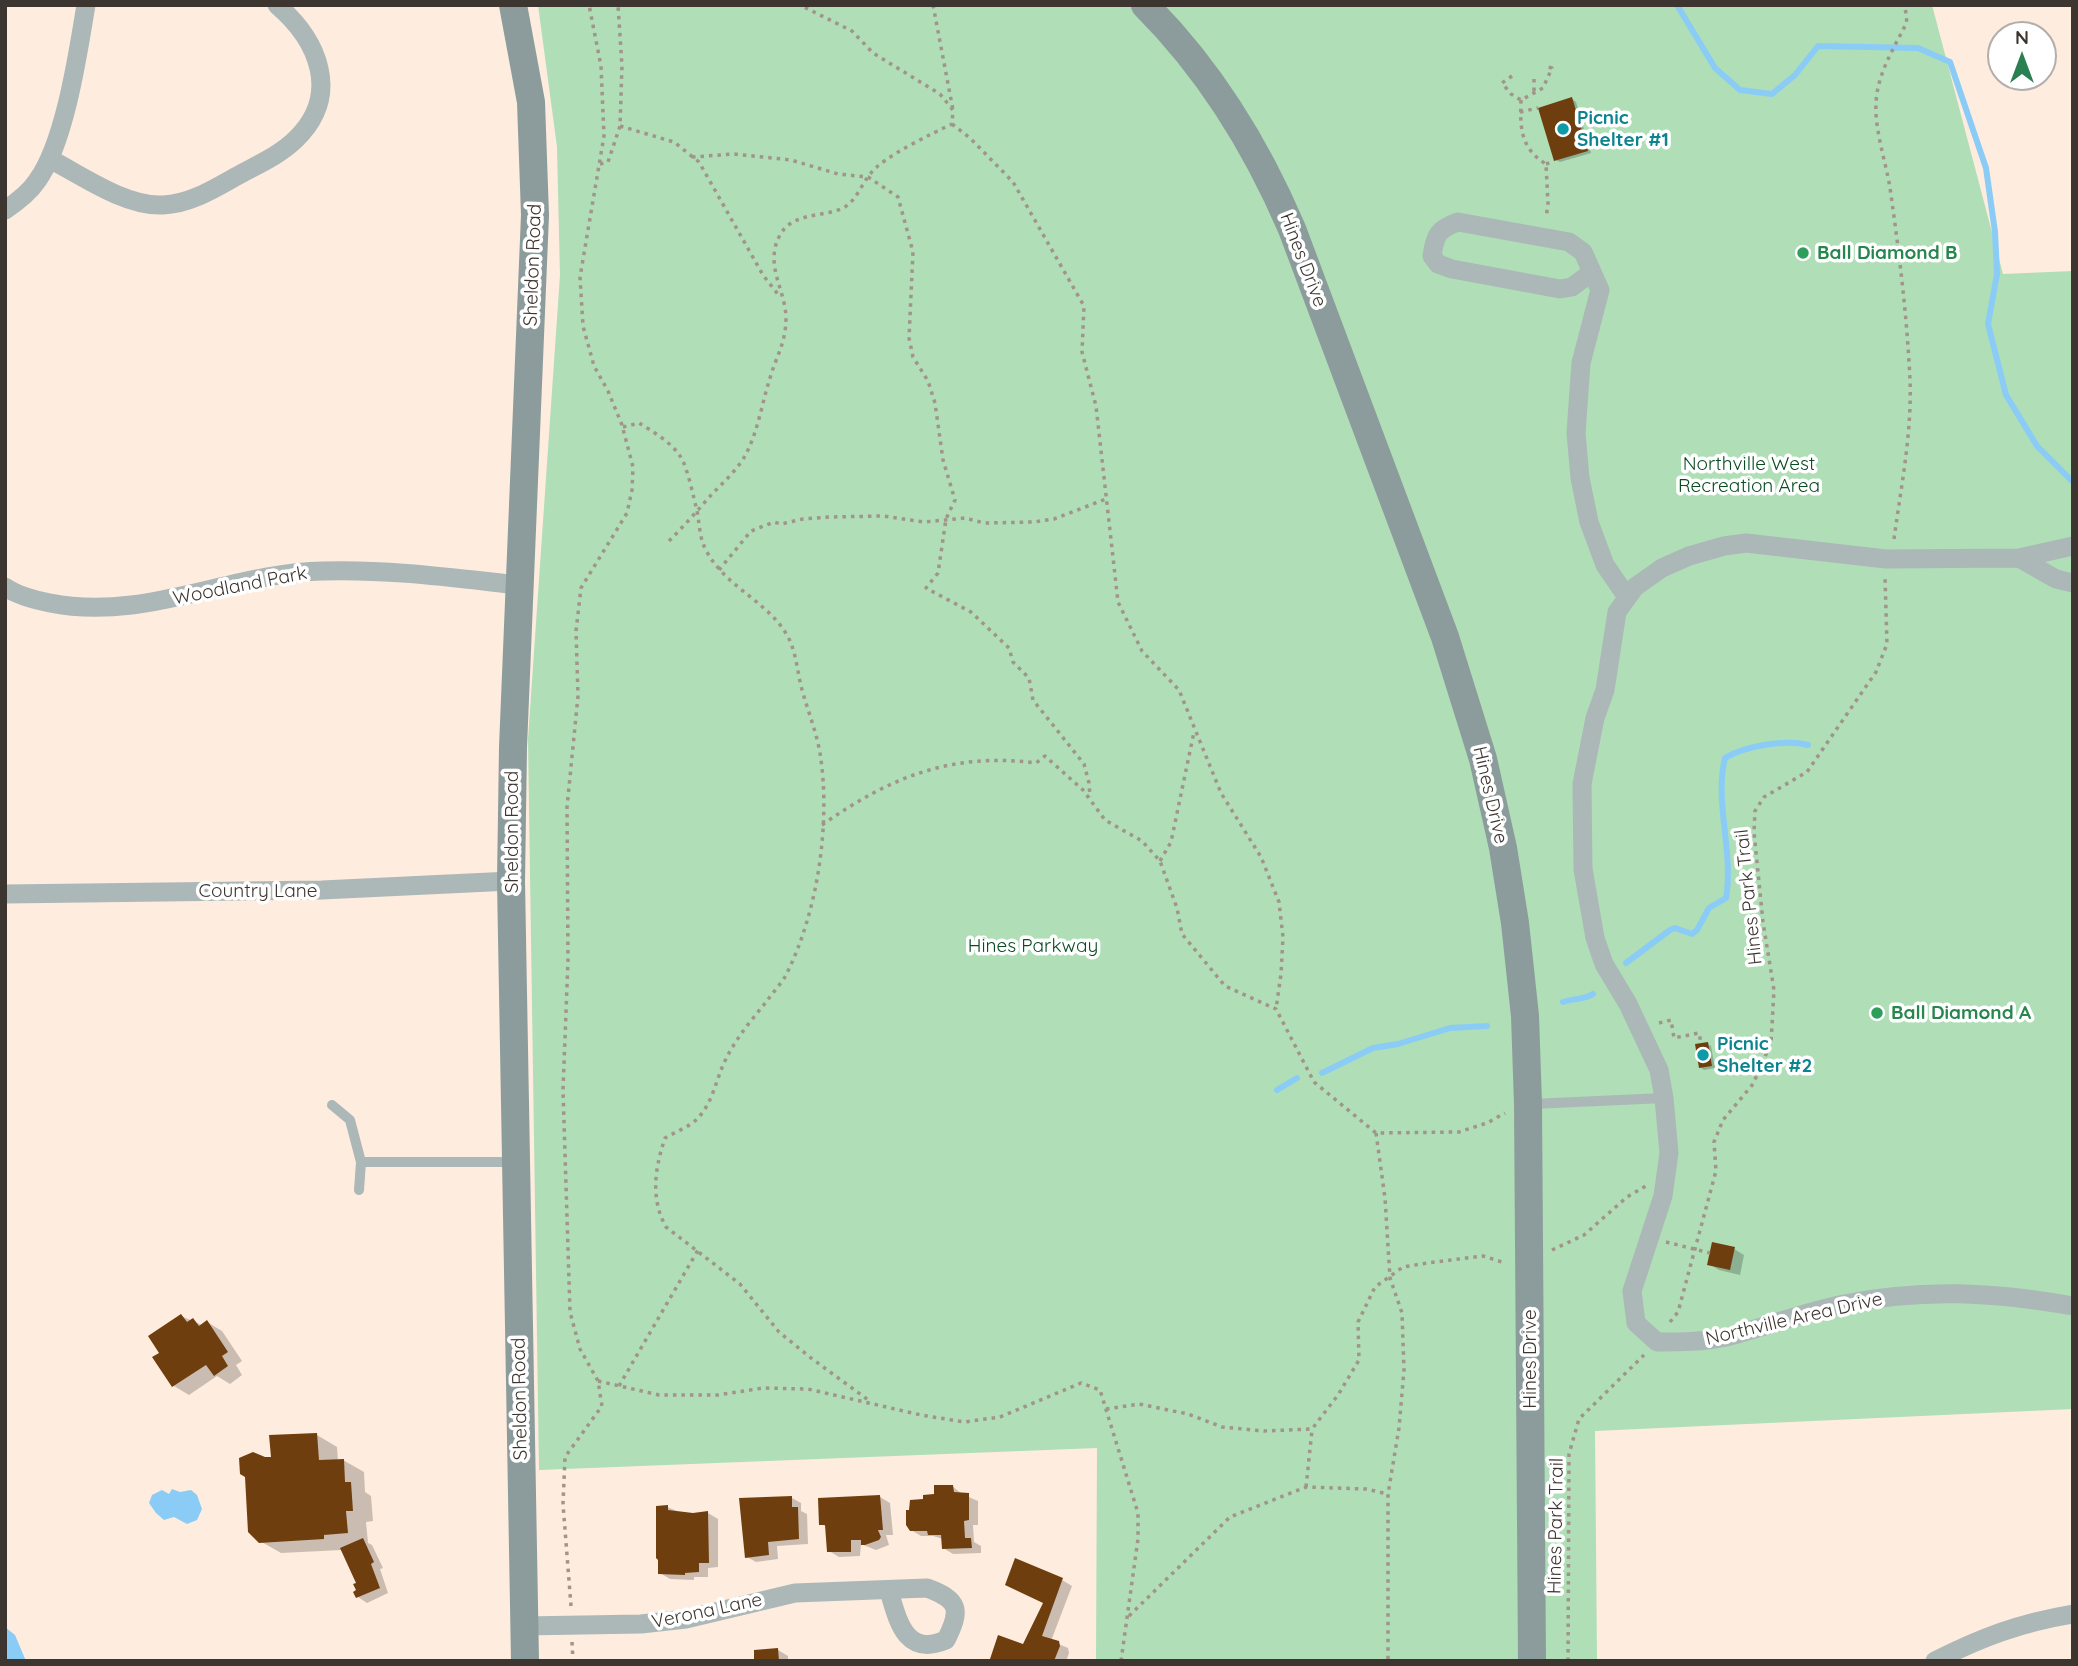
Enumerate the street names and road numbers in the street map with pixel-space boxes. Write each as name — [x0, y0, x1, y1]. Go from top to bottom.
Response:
street label: Sheldon Road — [519, 203, 547, 327]
street label: Hines Drive — [1275, 210, 1331, 310]
street label: Woodland Park — [171, 562, 309, 610]
street label: Hines Drive — [1468, 744, 1512, 846]
street label: Sheldon Road — [501, 771, 523, 893]
street label: Hines Park Trail — [1731, 828, 1767, 966]
street label: Country Lane — [199, 880, 317, 902]
street label: Northville Area Drive — [1703, 1288, 1885, 1350]
street label: Hines Drive — [1519, 1309, 1541, 1409]
street label: Sheldon Road — [508, 1337, 532, 1461]
street label: Hines Park Trail — [1543, 1458, 1569, 1594]
street label: Verona Lane — [650, 1588, 764, 1634]

